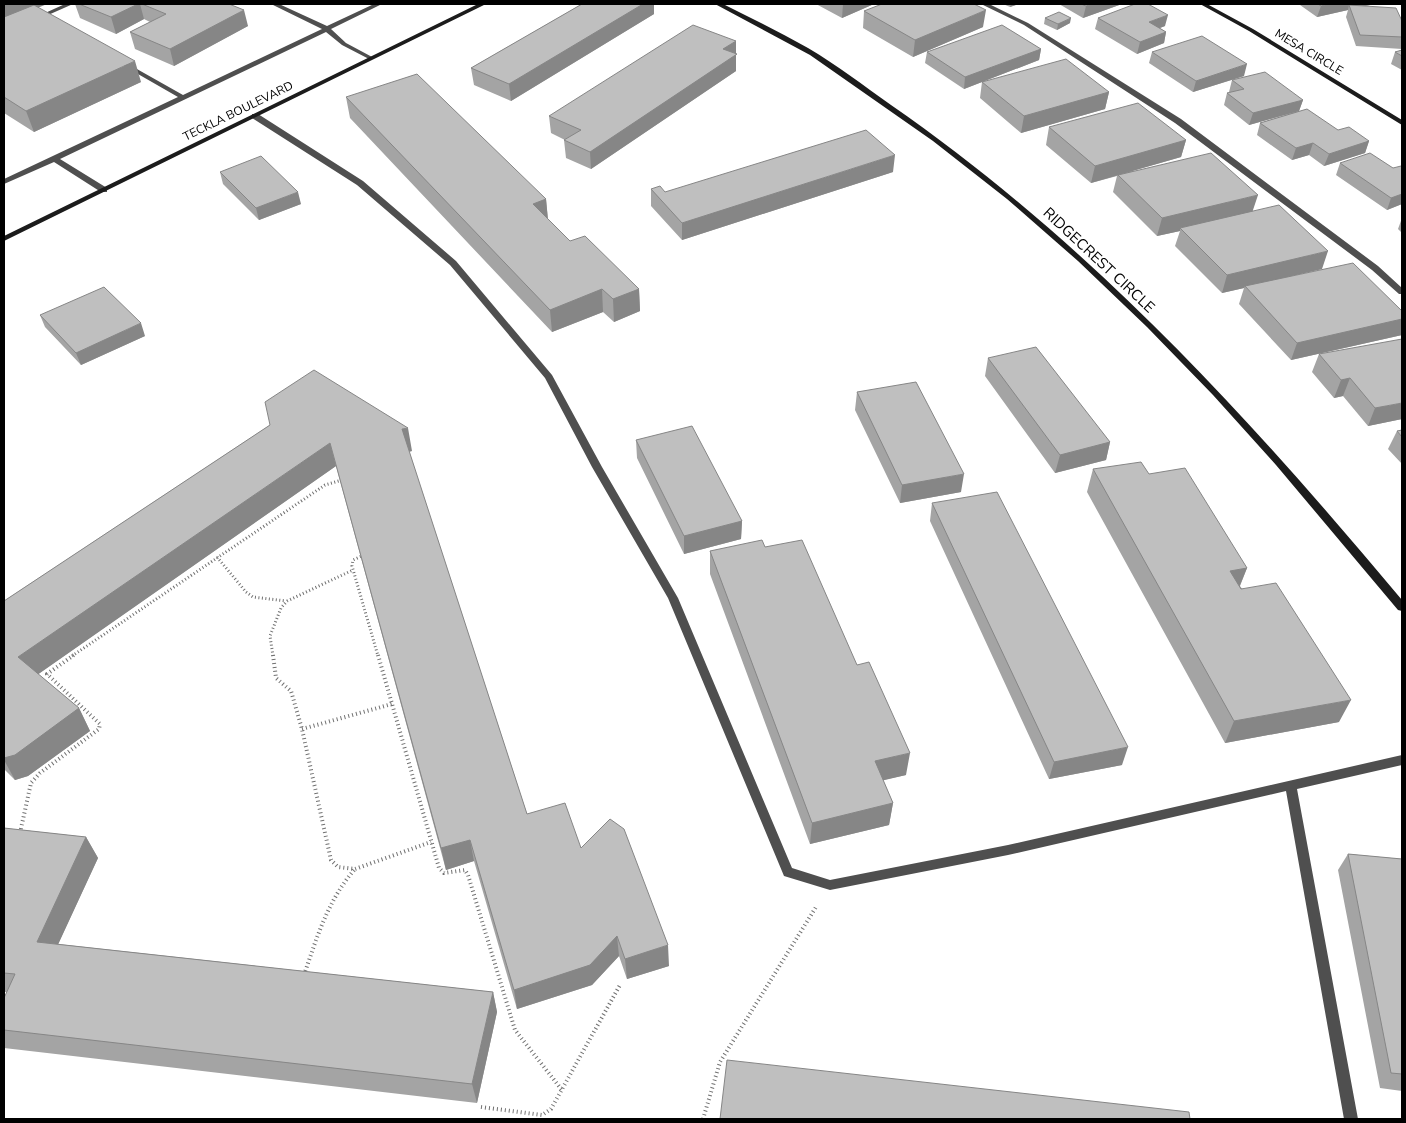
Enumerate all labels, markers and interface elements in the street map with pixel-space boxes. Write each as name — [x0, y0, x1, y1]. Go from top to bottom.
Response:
street label: MESA CIRCLE — [1272, 25, 1346, 79]
street label: TECKLA BOULEVARD — [180, 77, 296, 145]
street label: RIDGECREST CIRCLE — [1039, 203, 1159, 317]

